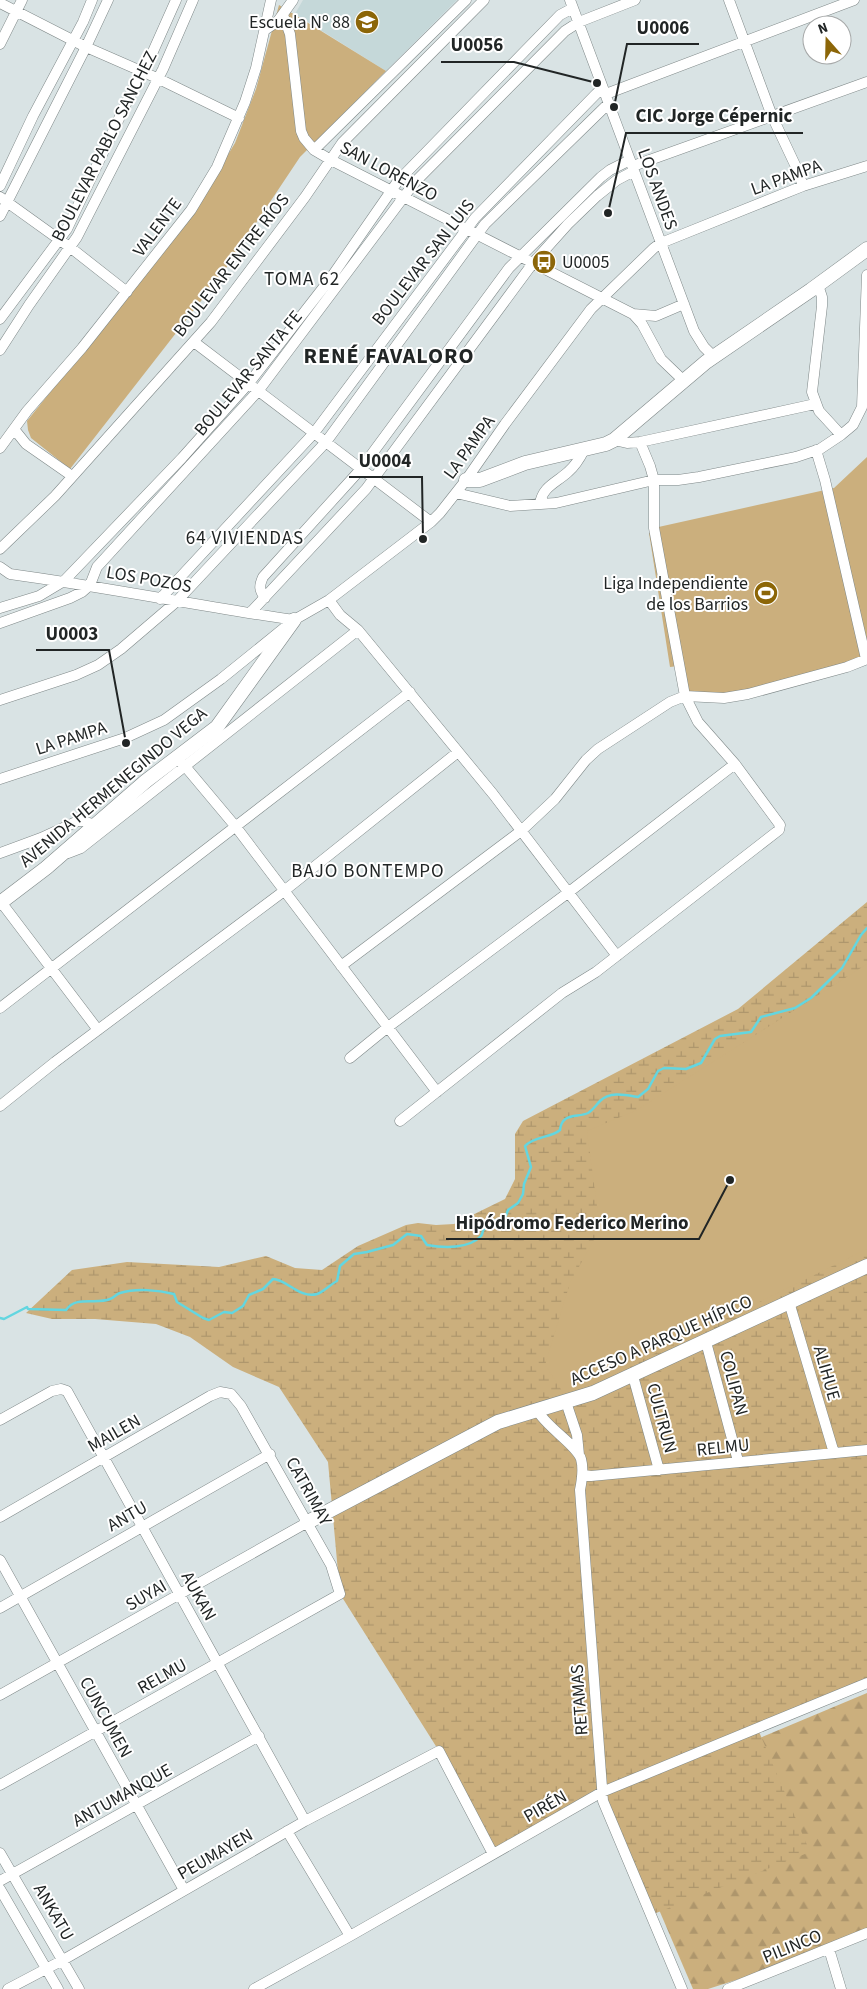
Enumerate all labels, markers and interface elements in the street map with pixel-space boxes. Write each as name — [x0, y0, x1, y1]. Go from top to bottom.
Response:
school or university icon: Escuela Nº 88 — [354, 9, 380, 35]
place label: Escuela Nº 88 — [249, 10, 350, 35]
callout: U0006 — [627, 10, 699, 44]
text: U0006 — [637, 15, 689, 42]
north arrow — [802, 15, 852, 65]
text: N — [815, 18, 831, 40]
callout: U0056 — [441, 28, 514, 62]
text: U0056 — [451, 32, 503, 59]
street label: BOULEVAR PABLO SANCHEZ — [45, 47, 163, 246]
callout: CIC Jorge Cépernic — [626, 99, 803, 133]
text: CIC Jorge Cépernic — [636, 103, 793, 130]
street label: SAN LORENZO — [335, 135, 442, 208]
street label: LOS ANDES — [631, 145, 684, 233]
street label: LA PAMPA — [747, 153, 825, 202]
street label: BOULEVAR ENTRE RÍOS — [167, 188, 295, 342]
street label: VALENTE — [127, 193, 188, 262]
street label: BOULEVAR SAN LUIS — [366, 194, 481, 331]
bus stop icon: U0005 — [531, 249, 557, 275]
place label: U0005 — [562, 250, 609, 275]
district label: TOMA 62 — [264, 266, 340, 293]
street label: BOULEVAR SANTA FE — [188, 305, 308, 441]
district label: RENÉ FAVALORO — [303, 340, 475, 372]
street label: LA PAMPA — [438, 410, 501, 484]
callout: U0004 — [349, 443, 422, 477]
text: U0004 — [359, 448, 411, 475]
district label: 64 VIVIENDAS — [186, 525, 304, 552]
street label: LOS POZOS — [104, 560, 193, 599]
place label: Liga Independiente de los Barrios — [603, 571, 748, 617]
sports icon: Liga Independiente de los Barrios — [753, 580, 779, 606]
callout: U0003 — [36, 616, 109, 650]
text: U0003 — [46, 621, 98, 648]
street label: AVENIDA HERMENEGINDO VEGA — [14, 701, 213, 873]
street label: LA PAMPA — [32, 715, 110, 762]
district label: BAJO BONTEMPO — [291, 858, 445, 885]
callout: Hipódromo Federico Merino — [446, 1205, 699, 1239]
text: Hipódromo Federico Merino — [455, 1210, 689, 1237]
street label: ACCESO A PARQUE HÍPICO — [566, 1289, 756, 1392]
street label: ALIHUE — [807, 1343, 846, 1404]
street label: COLIPAN — [713, 1348, 754, 1418]
street label: CULTRUN — [640, 1380, 683, 1456]
street label: MAILEN — [83, 1408, 145, 1459]
street label: RELMU — [695, 1432, 751, 1463]
street label: CATRIMAY — [279, 1452, 338, 1530]
street label: ANTU — [103, 1495, 152, 1538]
street label: AUKAN — [175, 1567, 222, 1625]
street label: SUYAI — [121, 1574, 171, 1617]
street label: RELMU — [133, 1653, 192, 1700]
street label: RETAMAS — [565, 1664, 594, 1736]
street label: CUNCUMEN — [73, 1672, 138, 1762]
street label: ANTUMANQUE — [68, 1758, 177, 1833]
street label: PIRÉN — [519, 1784, 572, 1829]
street label: PEUMAYEN — [173, 1823, 258, 1886]
street label: ANKATU — [27, 1879, 80, 1945]
street label: PILINCO — [759, 1923, 826, 1970]

